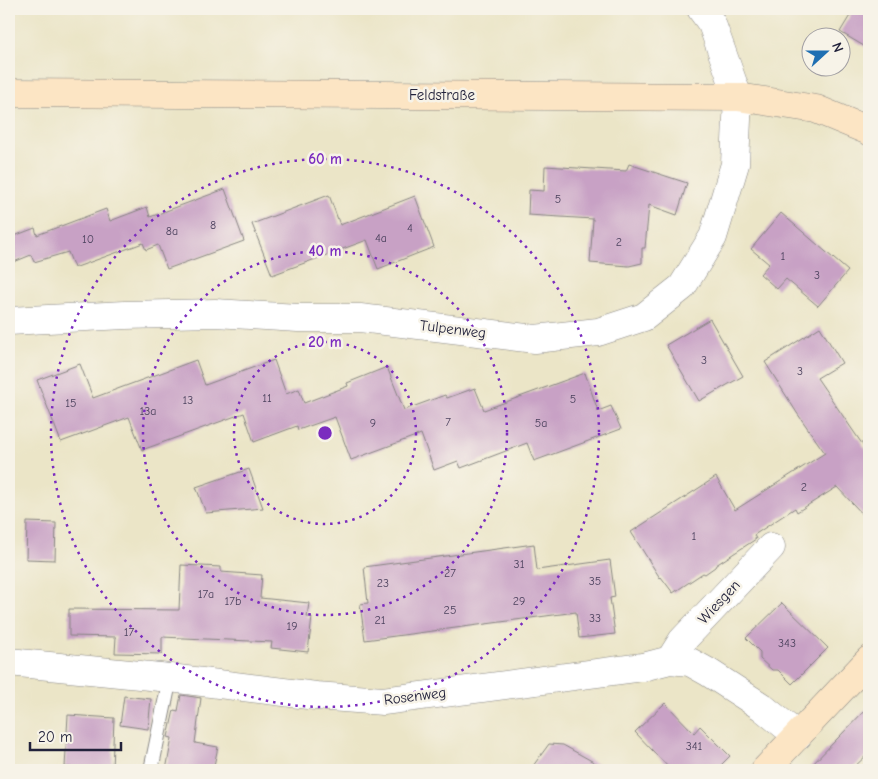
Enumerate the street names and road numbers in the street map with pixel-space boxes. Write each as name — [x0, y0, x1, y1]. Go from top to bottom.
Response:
street label: Feldstraße — [409, 86, 475, 104]
street label: Tulpenweg — [419, 316, 487, 342]
street label: Wiesgen — [694, 576, 744, 628]
street label: Rosenweg — [383, 683, 447, 709]

